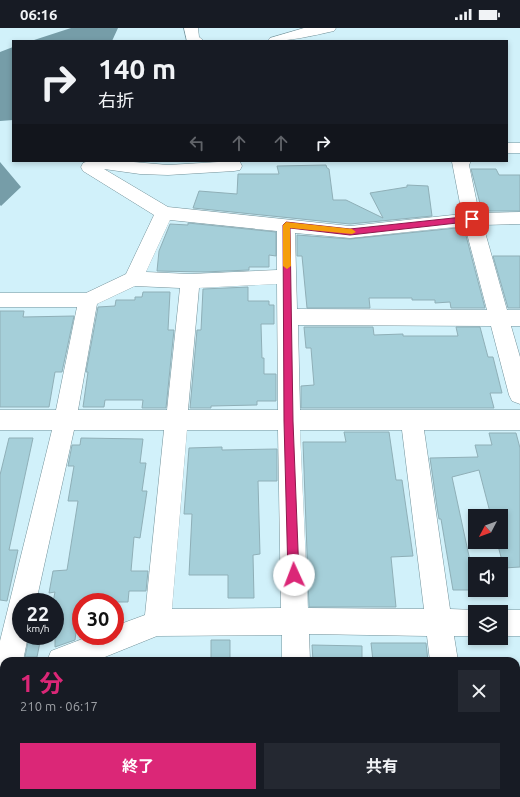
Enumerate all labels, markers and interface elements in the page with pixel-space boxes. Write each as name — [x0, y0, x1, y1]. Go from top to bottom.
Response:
text: 06:16 — [20, 6, 58, 23]
text: 140 m — [98, 53, 176, 84]
icon: right — [32, 56, 84, 108]
text: 右折 — [98, 90, 134, 110]
icon: left — [186, 132, 208, 154]
icon: ahead — [228, 132, 250, 154]
icon: ahead — [270, 132, 292, 154]
icon: right — [312, 132, 334, 154]
pin — [455, 202, 489, 236]
icon: arrive — [461, 208, 483, 230]
north arrow — [468, 509, 508, 549]
map controls — [468, 509, 508, 645]
position arrow — [273, 554, 315, 596]
button: sound — [468, 557, 508, 597]
speed limit sign: 30 — [72, 593, 124, 645]
text: 22 — [27, 602, 49, 625]
button: layers — [468, 605, 508, 645]
text: km/h — [26, 623, 50, 634]
text: 1 分 — [20, 670, 63, 697]
button: close — [458, 670, 500, 712]
text: 210 m · 06:17 — [20, 699, 98, 713]
button: 終了 — [20, 743, 256, 789]
button: 共有 — [264, 743, 500, 789]

